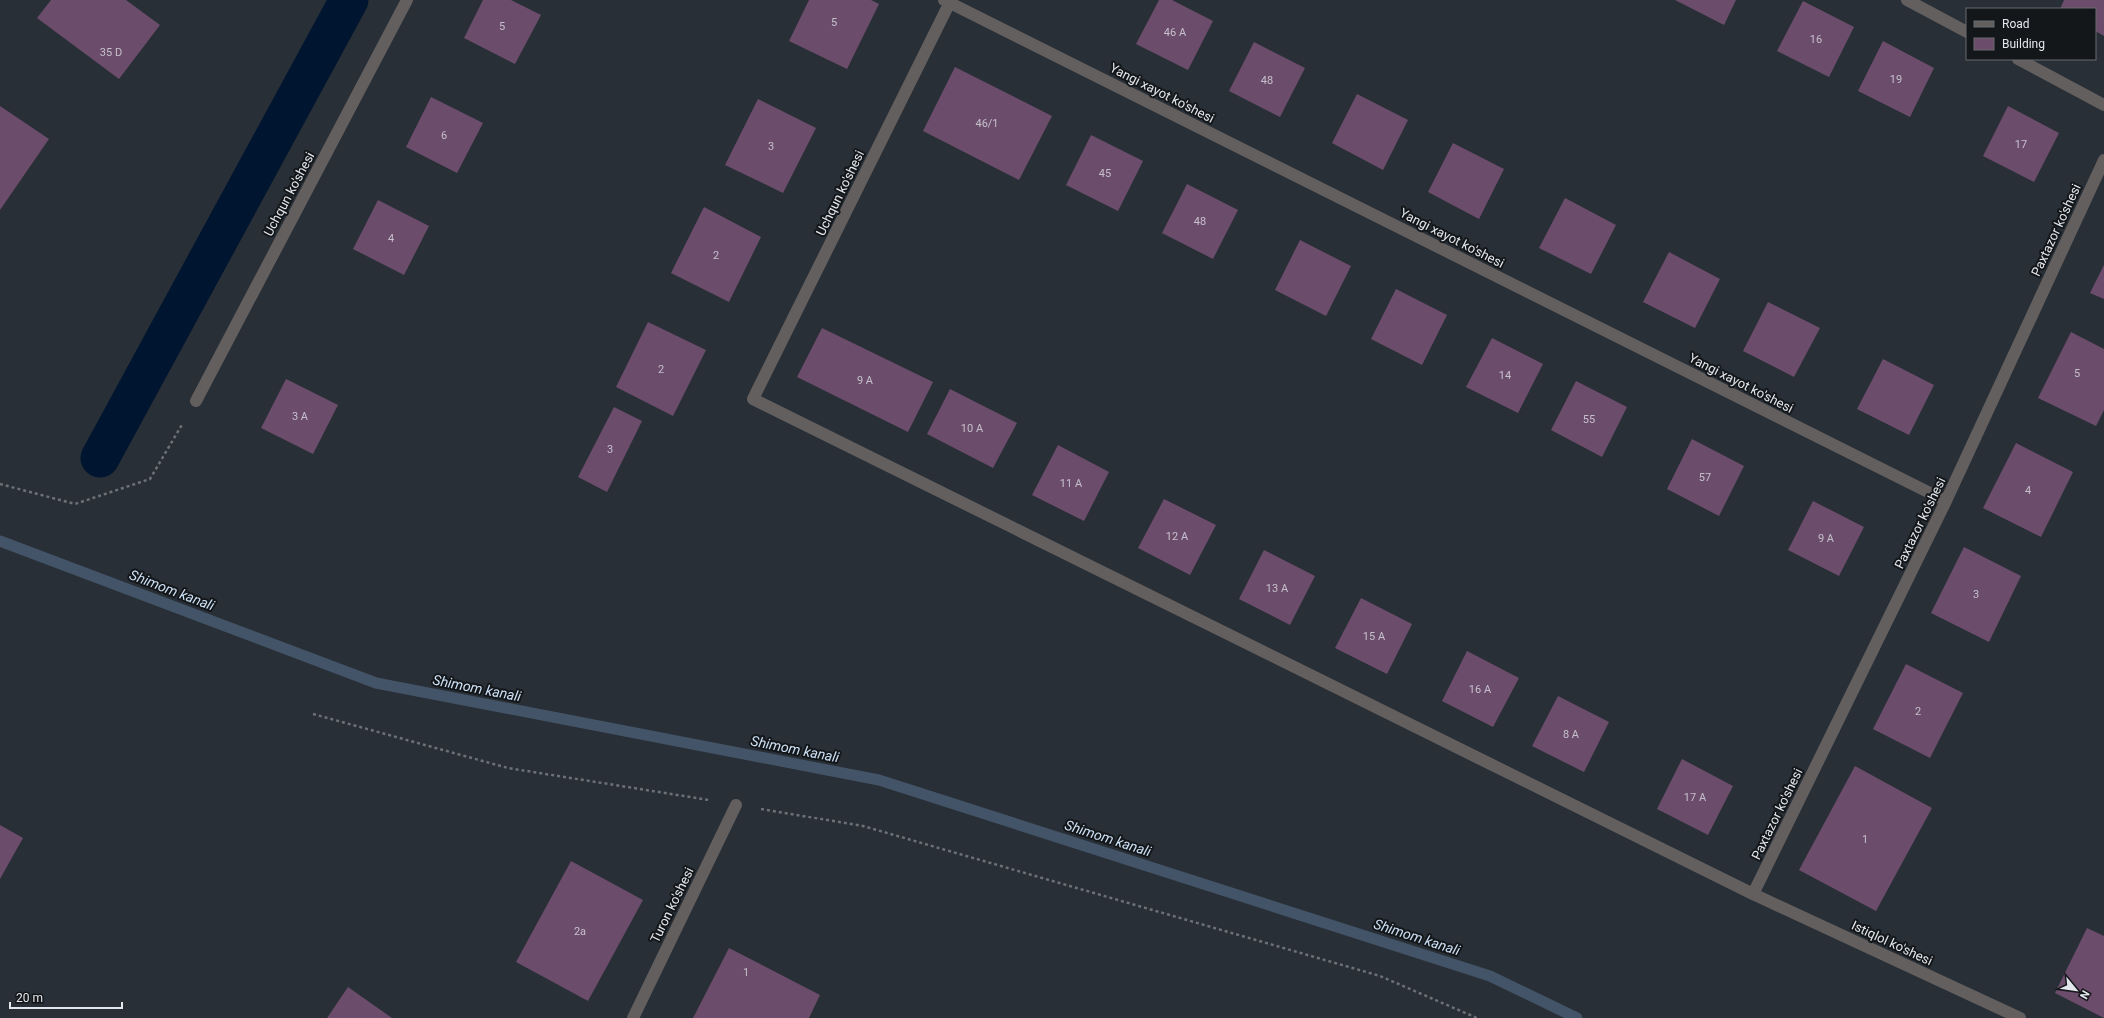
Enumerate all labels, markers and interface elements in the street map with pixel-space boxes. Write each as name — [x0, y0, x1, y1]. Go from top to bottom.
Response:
legend — [1966, 8, 2096, 60]
house number: 5 — [831, 16, 837, 29]
text: Road — [2002, 17, 2030, 31]
house number: 5 — [499, 20, 505, 33]
house number: 46 A — [1164, 26, 1187, 39]
house number: 16 — [1810, 33, 1822, 46]
text: Building — [2002, 37, 2045, 51]
house number: 35 D — [100, 46, 122, 59]
street label: Yangi xayot ko'shesi — [1107, 60, 1217, 126]
house number: 19 — [1890, 73, 1902, 86]
house number: 48 — [1261, 74, 1273, 87]
house number: 46/1 — [975, 117, 999, 130]
house number: 6 — [441, 129, 447, 142]
house number: 17 — [2015, 138, 2027, 151]
house number: 3 — [768, 140, 774, 153]
street label: Uchqun ko'shesi — [813, 148, 867, 238]
street label: Uchqun ko'shesi — [261, 149, 317, 239]
house number: 45 — [1099, 167, 1111, 180]
street label: Paxtazor ko'shesi — [2028, 182, 2084, 278]
street label: Yangi xayot ko'shesi — [1397, 205, 1507, 271]
house number: 48 — [1194, 215, 1206, 228]
house number: 4 — [388, 232, 394, 245]
house number: 2 — [713, 249, 719, 262]
street label: Yangi xayot ko'shesi — [1686, 350, 1796, 416]
house number: 2 — [658, 363, 664, 376]
house number: 5 — [2074, 367, 2080, 380]
house number: 14 — [1499, 369, 1511, 382]
house number: 9 A — [857, 374, 874, 387]
house number: 3 A — [292, 410, 309, 423]
house number: 55 — [1583, 413, 1595, 426]
house number: 10 A — [961, 422, 984, 435]
house number: 3 — [607, 443, 613, 456]
house number: 57 — [1699, 471, 1711, 484]
street label: Paxtazor ko'shesi — [1891, 475, 1949, 571]
house number: 11 A — [1060, 477, 1083, 490]
house number: 4 — [2025, 484, 2031, 497]
house number: 12 A — [1166, 530, 1189, 543]
house number: 9 A — [1818, 532, 1835, 545]
water label: Shimom kanali — [127, 566, 217, 614]
house number: 13 A — [1266, 582, 1289, 595]
house number: 3 — [1973, 588, 1979, 601]
house number: 15 A — [1363, 630, 1386, 643]
water label: Shimom kanali — [431, 672, 523, 705]
house number: 16 A — [1469, 683, 1492, 696]
house number: 2 — [1915, 705, 1921, 718]
house number: 8 A — [1563, 728, 1580, 741]
water label: Shimom kanali — [749, 733, 841, 766]
street label: Paxtazor ko'shesi — [1748, 766, 1806, 862]
house number: 17 A — [1684, 791, 1707, 804]
water label: Shimom kanali — [1063, 817, 1154, 860]
house number: 1 — [1862, 833, 1868, 846]
street label: Turon ko'shesi — [647, 865, 697, 945]
water label: Shimom kanali — [1372, 916, 1463, 959]
street label: Istiqlol ko'shesi — [1849, 918, 1935, 968]
house number: 2a — [574, 925, 586, 938]
house number: 1 — [743, 966, 749, 979]
north arrow — [2056, 970, 2096, 1010]
scale bar — [10, 984, 122, 1010]
text: N — [2077, 988, 2092, 1001]
text: 20 m — [16, 991, 43, 1005]

